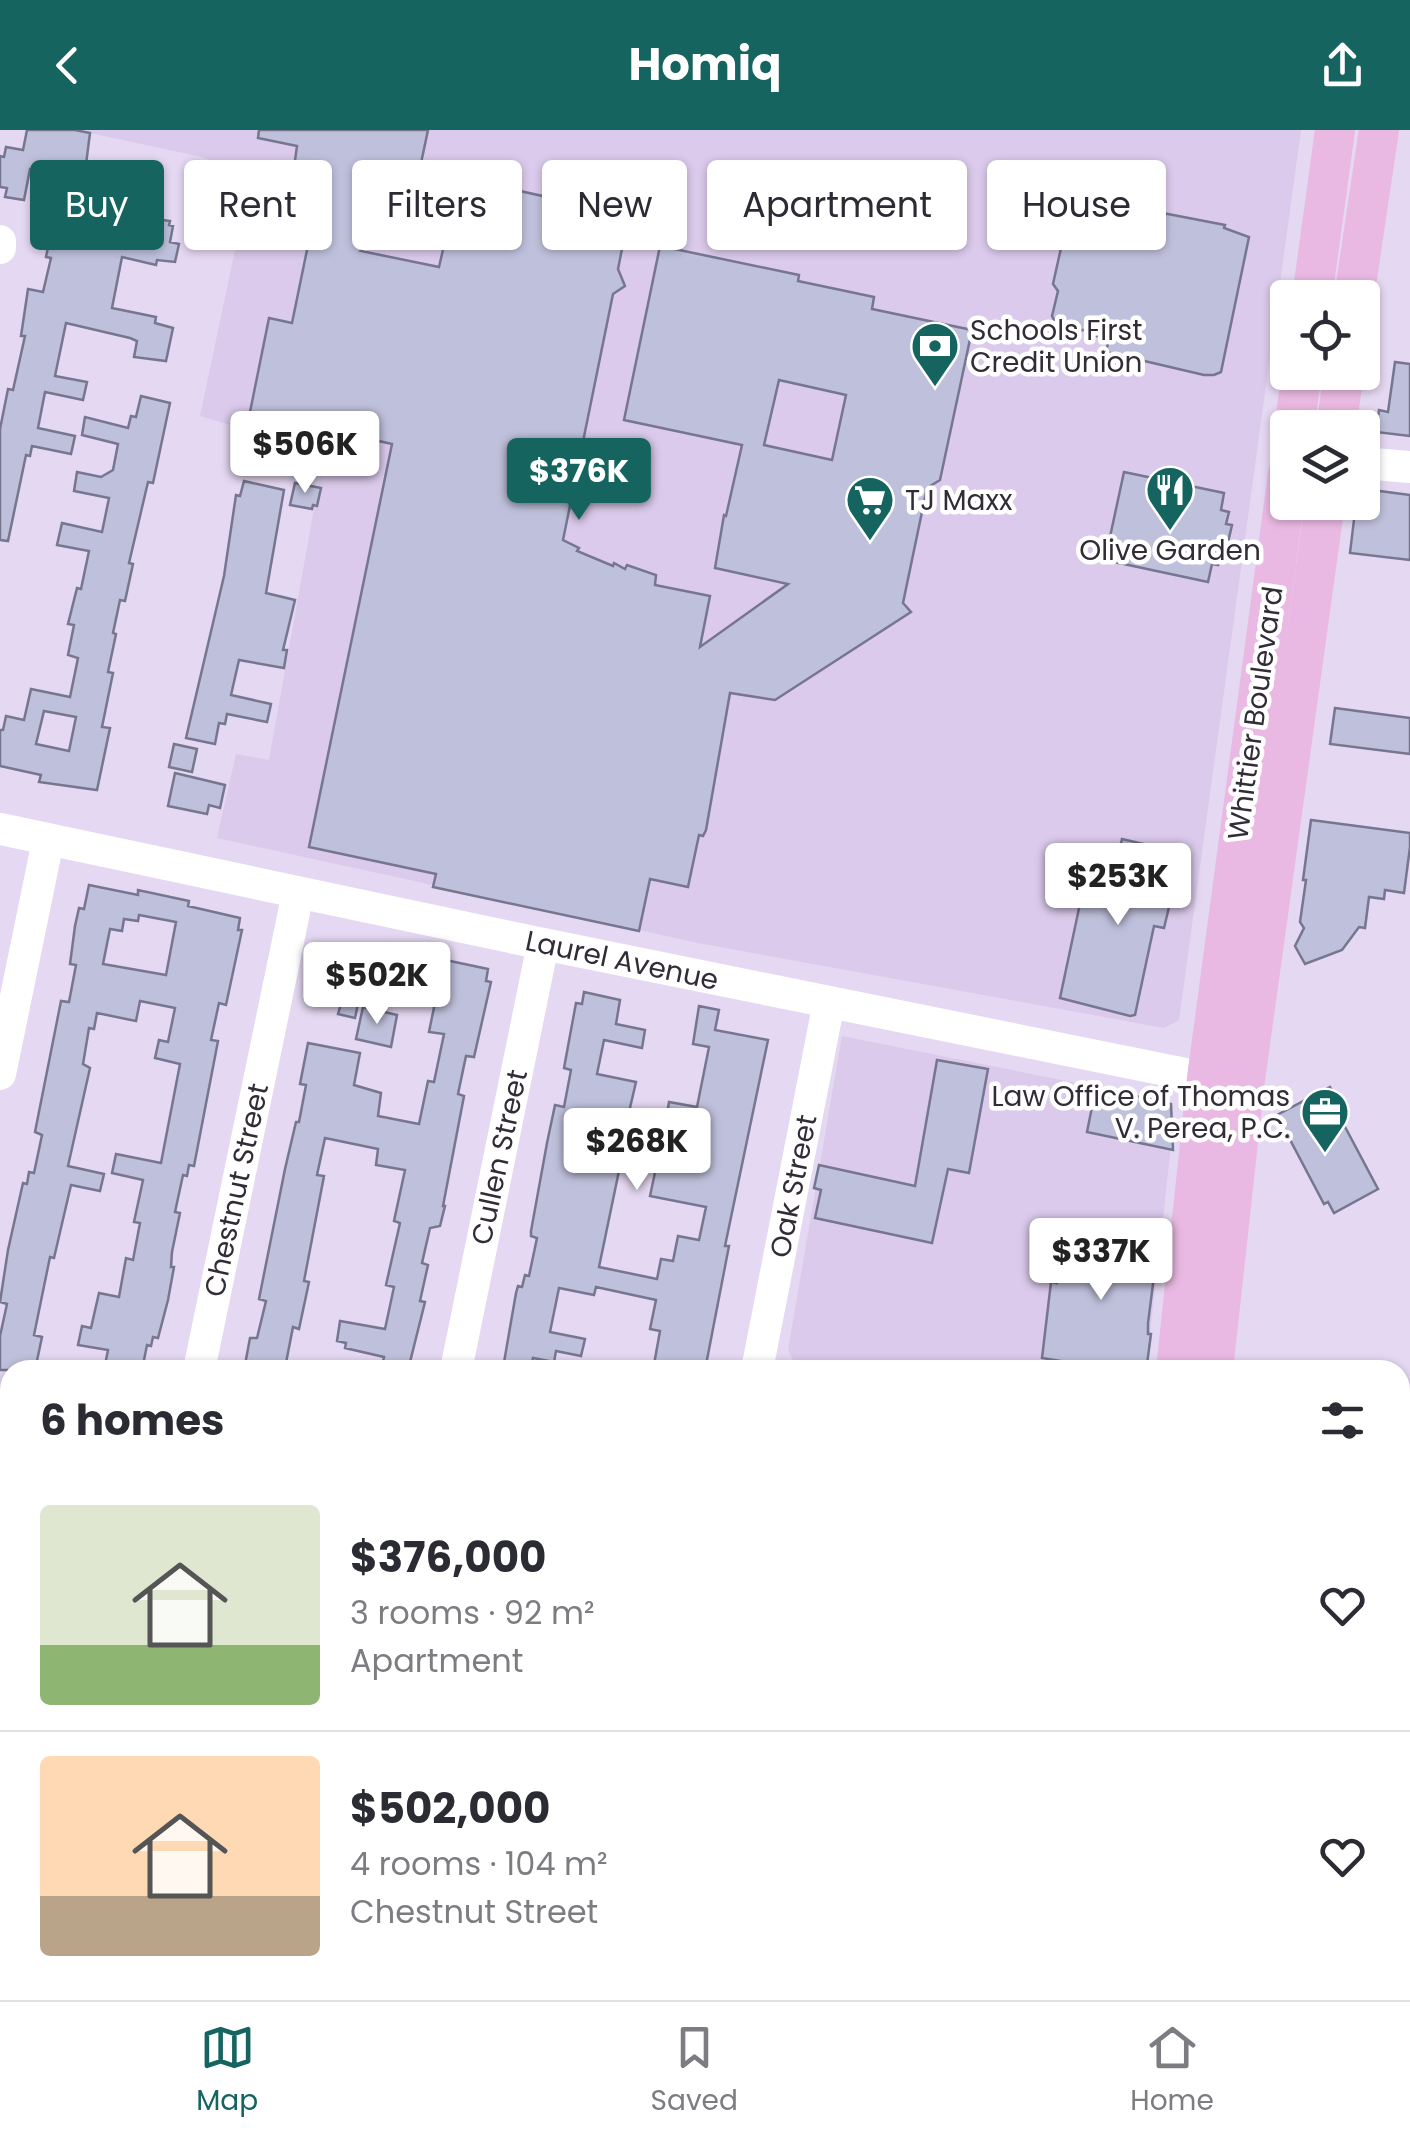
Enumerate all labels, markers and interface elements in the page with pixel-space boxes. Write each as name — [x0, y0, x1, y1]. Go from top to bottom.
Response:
text: Homiq — [628, 33, 782, 96]
icon: back — [40, 38, 95, 93]
icon: share — [1315, 38, 1370, 93]
chip: Buy — [30, 160, 164, 250]
chip: Rent — [184, 160, 332, 250]
chip: Filters — [352, 160, 522, 250]
chip: New — [542, 160, 687, 250]
chip: Apartment — [707, 160, 967, 250]
chip: House — [987, 160, 1166, 250]
map controls — [1270, 280, 1380, 520]
button: locate — [1270, 280, 1380, 390]
place label: Schools First Credit Union — [970, 311, 1142, 382]
bank icon: Schools First Credit Union — [909, 320, 961, 388]
button: layers — [1270, 410, 1380, 520]
pin: $506K — [235, 411, 375, 496]
text: $506K — [252, 421, 358, 466]
pin: $376K — [509, 438, 649, 523]
text: $376K — [529, 448, 629, 493]
restaurant icon: Olive Garden — [1144, 464, 1196, 532]
supermarket icon: TJ Maxx — [844, 474, 896, 542]
place label: TJ Maxx — [905, 481, 1013, 520]
place label: Olive Garden — [1079, 531, 1261, 570]
street label: Whittier Boulevard — [1218, 584, 1293, 843]
pin: $253K — [1048, 843, 1188, 928]
text: $253K — [1067, 853, 1169, 898]
street label: Laurel Avenue — [522, 921, 722, 1000]
pin: $502K — [307, 942, 447, 1027]
text: $502K — [325, 952, 429, 997]
street label: Cullen Street — [462, 1066, 537, 1248]
place label: Law Office of Thomas V. Perea, P.C. — [991, 1077, 1290, 1148]
street label: Chestnut Street — [195, 1080, 278, 1300]
office icon: Law Office of Thomas V. Perea, P.C. — [1299, 1086, 1351, 1154]
pin: $268K — [567, 1108, 707, 1193]
street label: Oak Street — [761, 1111, 826, 1261]
text: $268K — [586, 1118, 688, 1163]
pin: $337K — [1031, 1218, 1171, 1303]
text: $337K — [1051, 1228, 1151, 1273]
text: 6 homes — [40, 1391, 225, 1450]
icon: filters — [1315, 1393, 1370, 1448]
text: $376,000 — [350, 1528, 546, 1587]
icon: home — [120, 1545, 240, 1665]
icon: heart — [1315, 1578, 1370, 1633]
text: 3 rooms · 92 m² — [350, 1590, 594, 1635]
text: Apartment — [350, 1638, 523, 1683]
text: $502,000 — [350, 1779, 551, 1838]
icon: home — [120, 1796, 240, 1916]
icon: heart — [1315, 1829, 1370, 1884]
text: 4 rooms · 104 m² — [350, 1841, 608, 1886]
text: Chestnut Street — [350, 1889, 598, 1934]
tab: Map — [196, 2020, 258, 2122]
tab: Saved — [651, 2020, 738, 2122]
tab: Home — [1130, 2020, 1214, 2122]

